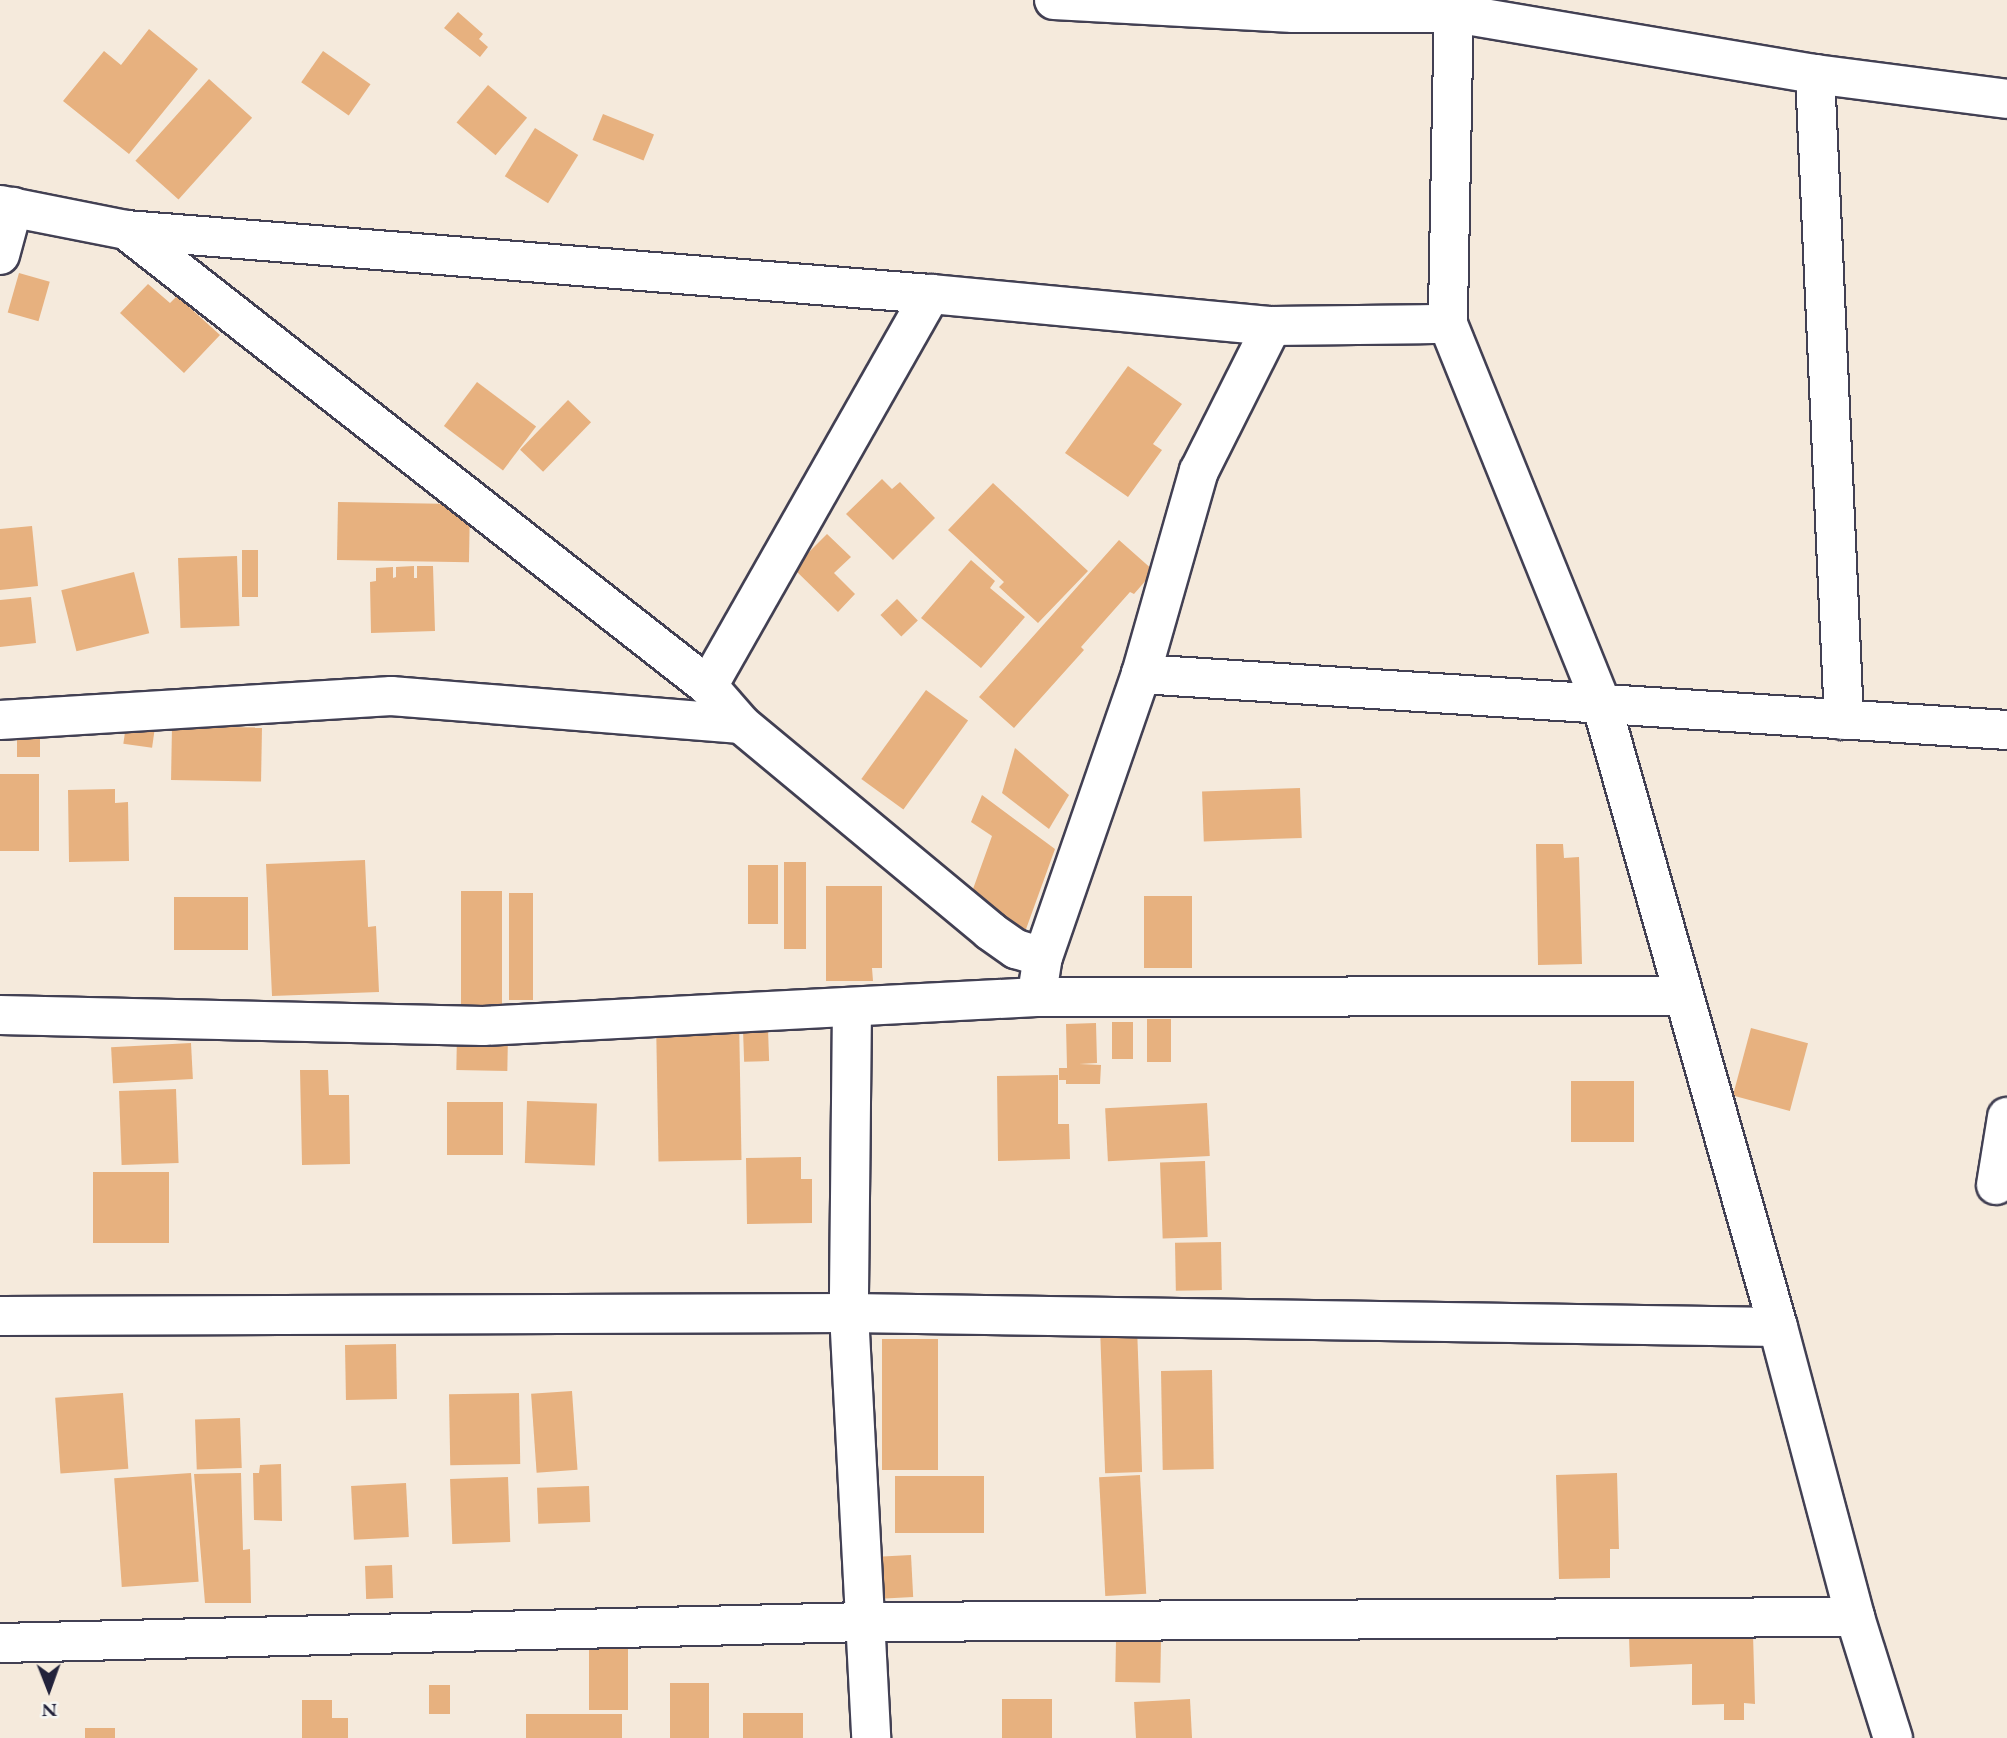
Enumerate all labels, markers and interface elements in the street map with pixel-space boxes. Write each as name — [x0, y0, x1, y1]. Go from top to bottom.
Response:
north arrow — [14, 1654, 84, 1724]
text: N — [41, 1698, 57, 1723]

